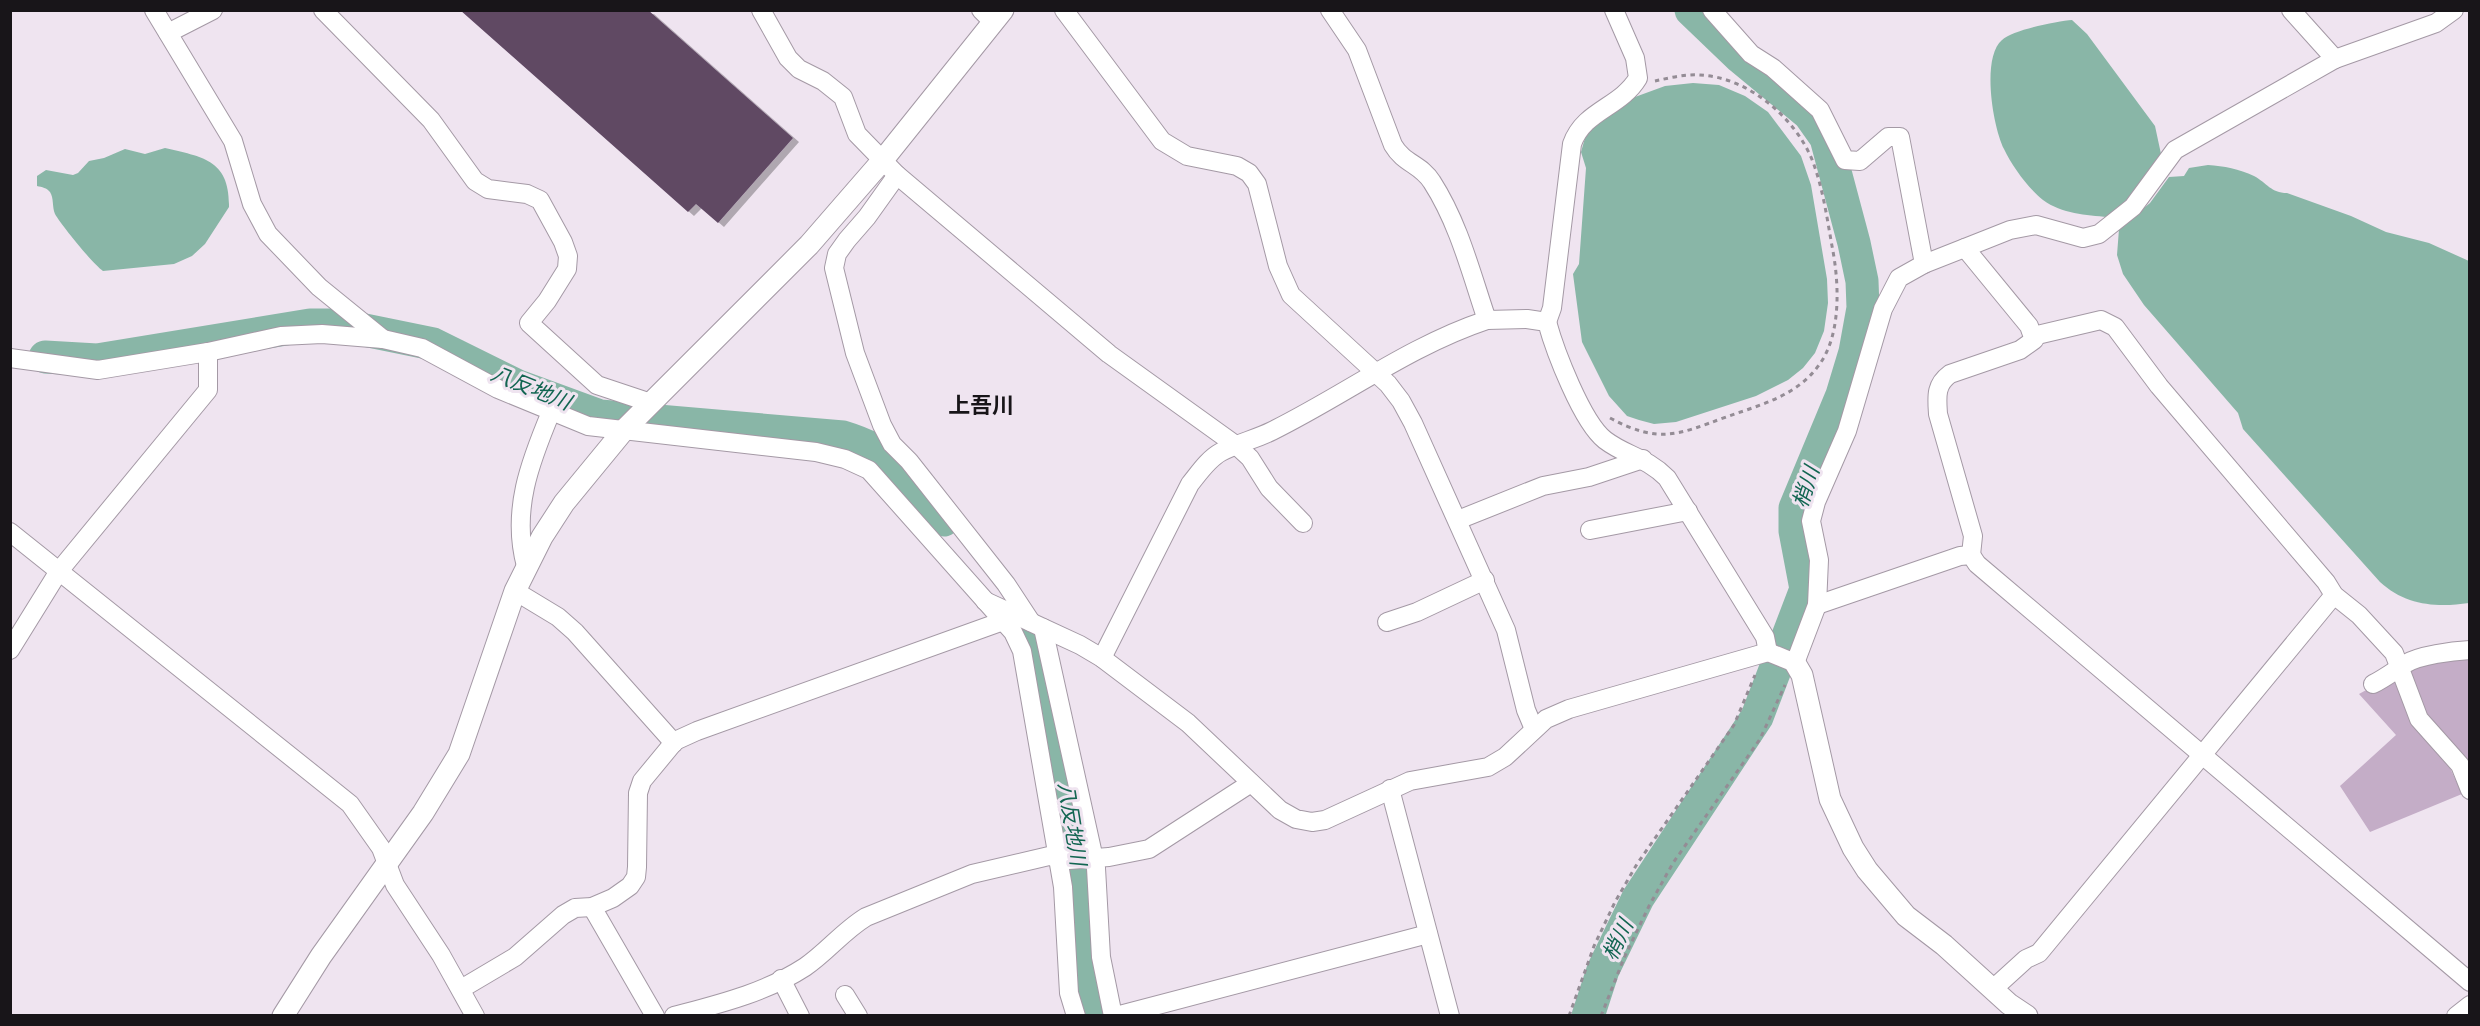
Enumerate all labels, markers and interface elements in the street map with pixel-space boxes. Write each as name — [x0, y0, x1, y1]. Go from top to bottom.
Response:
water label: 八反地川 — [488, 361, 576, 416]
district label: 上吾川 — [948, 393, 1014, 418]
water label: 梢川 — [1788, 461, 1825, 511]
water label: 八反地川 — [1054, 781, 1091, 869]
water label: 梢川 — [1598, 914, 1639, 964]

